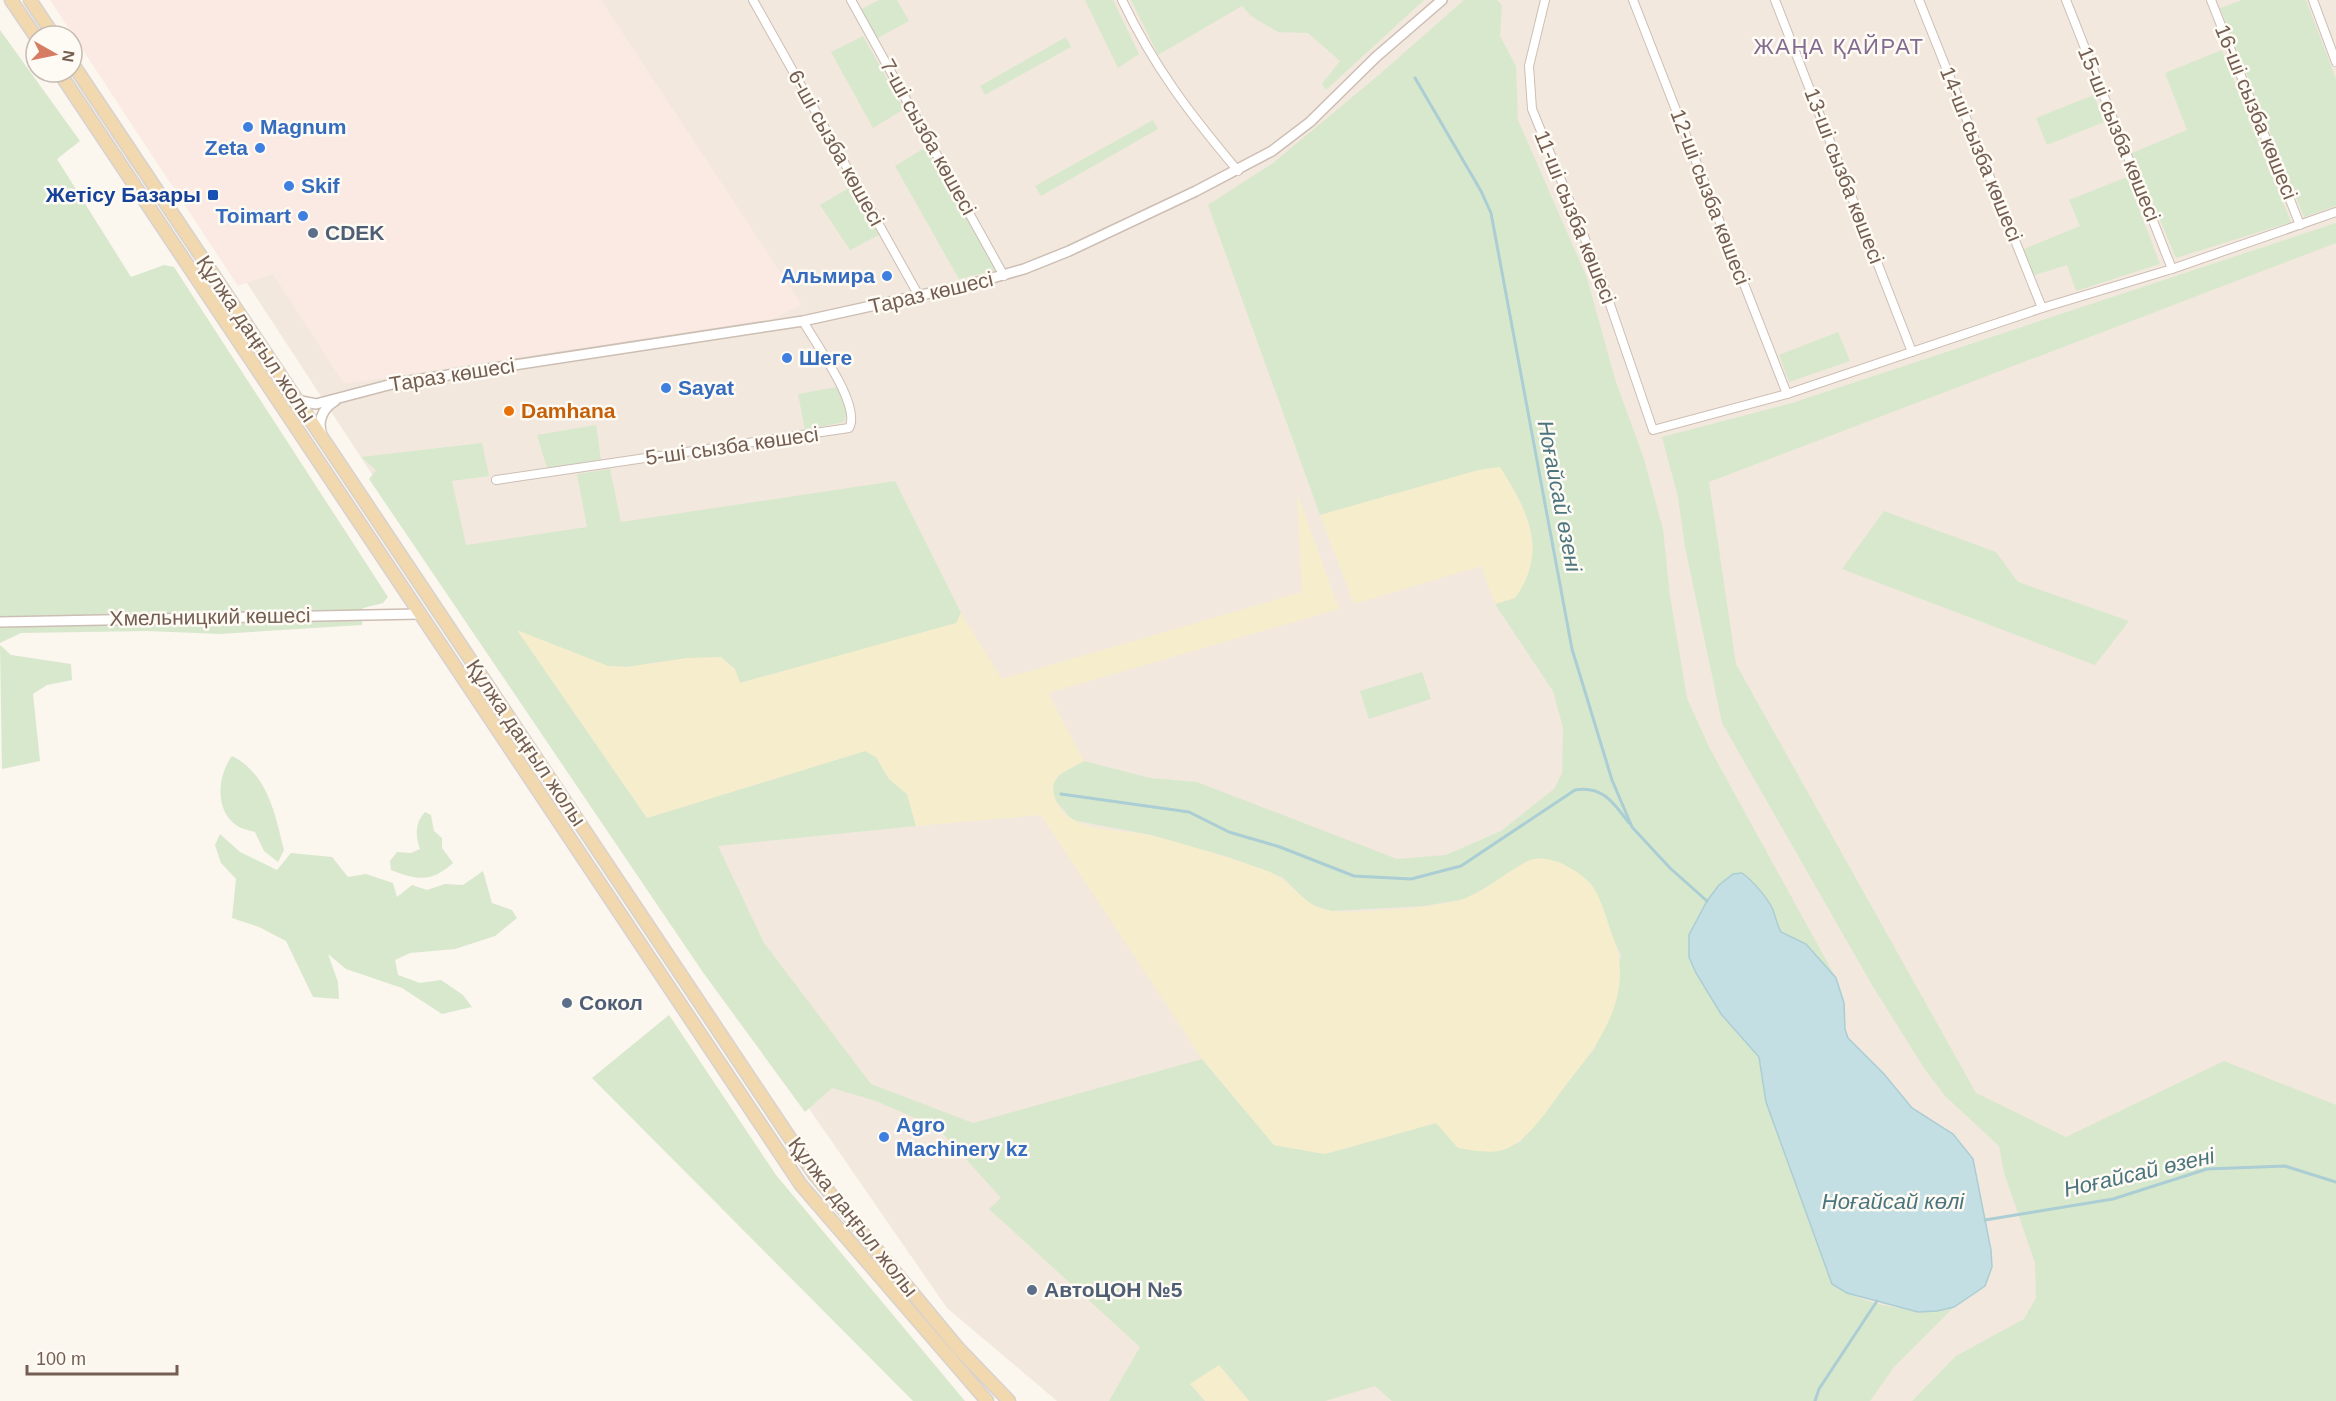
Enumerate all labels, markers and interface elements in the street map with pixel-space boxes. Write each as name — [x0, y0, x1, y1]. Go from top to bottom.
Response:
street label: 16-ші сызба көшесі — [2211, 21, 2302, 202]
north arrow — [24, 24, 84, 84]
district label: ЖАҢА ҚАЙРАТ — [1753, 34, 1925, 59]
street label: 15-ші сызба көшесі — [2074, 43, 2165, 224]
text: N — [59, 49, 78, 63]
street label: 7-ші сызба көшесі — [876, 55, 981, 219]
street label: 14-ші сызба көшесі — [1936, 63, 2027, 244]
street label: 6-ші сызба көшесі — [784, 66, 889, 230]
street label: 13-ші сызба көшесі — [1800, 85, 1889, 267]
street label: 12-ші сызба көшесі — [1666, 106, 1755, 288]
place label: Magnum — [260, 115, 346, 138]
marker: Magnum — [241, 120, 255, 134]
street label: 11-ші сызба көшесі — [1530, 127, 1621, 307]
place label: Zeta — [205, 136, 248, 159]
marker: Zeta — [253, 141, 267, 155]
place label: Skif — [301, 174, 341, 197]
marker: Skif — [282, 179, 296, 193]
place label: Жетісу Базары — [45, 183, 201, 206]
marker: Жетісу Базары — [206, 188, 220, 202]
place label: Toimart — [216, 204, 291, 227]
marker: Toimart — [296, 209, 310, 223]
place label: CDEK — [325, 221, 385, 244]
marker: CDEK — [306, 226, 320, 240]
street label: Құлжа даңғыл жолы — [192, 251, 321, 426]
place label: Альмира — [781, 264, 875, 287]
street label: Тараз көшесі — [867, 267, 995, 318]
marker: Альмира — [880, 269, 894, 283]
place label: Шеге — [799, 346, 852, 369]
marker: Шеге — [780, 351, 794, 365]
street label: Тараз көшесі — [388, 353, 516, 396]
place label: Sayat — [678, 376, 734, 399]
marker: Sayat — [659, 381, 673, 395]
place label: Damhana — [521, 399, 616, 422]
marker: Damhana — [502, 404, 516, 418]
water label: Ноғайсай өзені — [1533, 418, 1587, 575]
street label: 5-ші сызба көшесі — [644, 422, 820, 469]
street label: Хмельницкий көшесі — [109, 603, 311, 630]
street label: Құлжа даңғыл жолы — [462, 655, 591, 830]
place label: Сокол — [579, 991, 643, 1014]
marker: Сокол — [560, 996, 574, 1010]
place label: Agro Machinery kz — [896, 1113, 1028, 1160]
marker: Agro Machinery kz — [877, 1130, 891, 1144]
street label: Құлжа даңғыл жолы — [784, 1133, 923, 1301]
water label: Ноғайсай өзені — [2061, 1143, 2218, 1202]
water label: Ноғайсай көлі — [1822, 1189, 1965, 1214]
place label: АвтоЦОН №5 — [1044, 1278, 1183, 1301]
marker: АвтоЦОН №5 — [1025, 1283, 1039, 1297]
scale bar — [27, 1338, 177, 1376]
text: 100 m — [36, 1349, 86, 1369]

